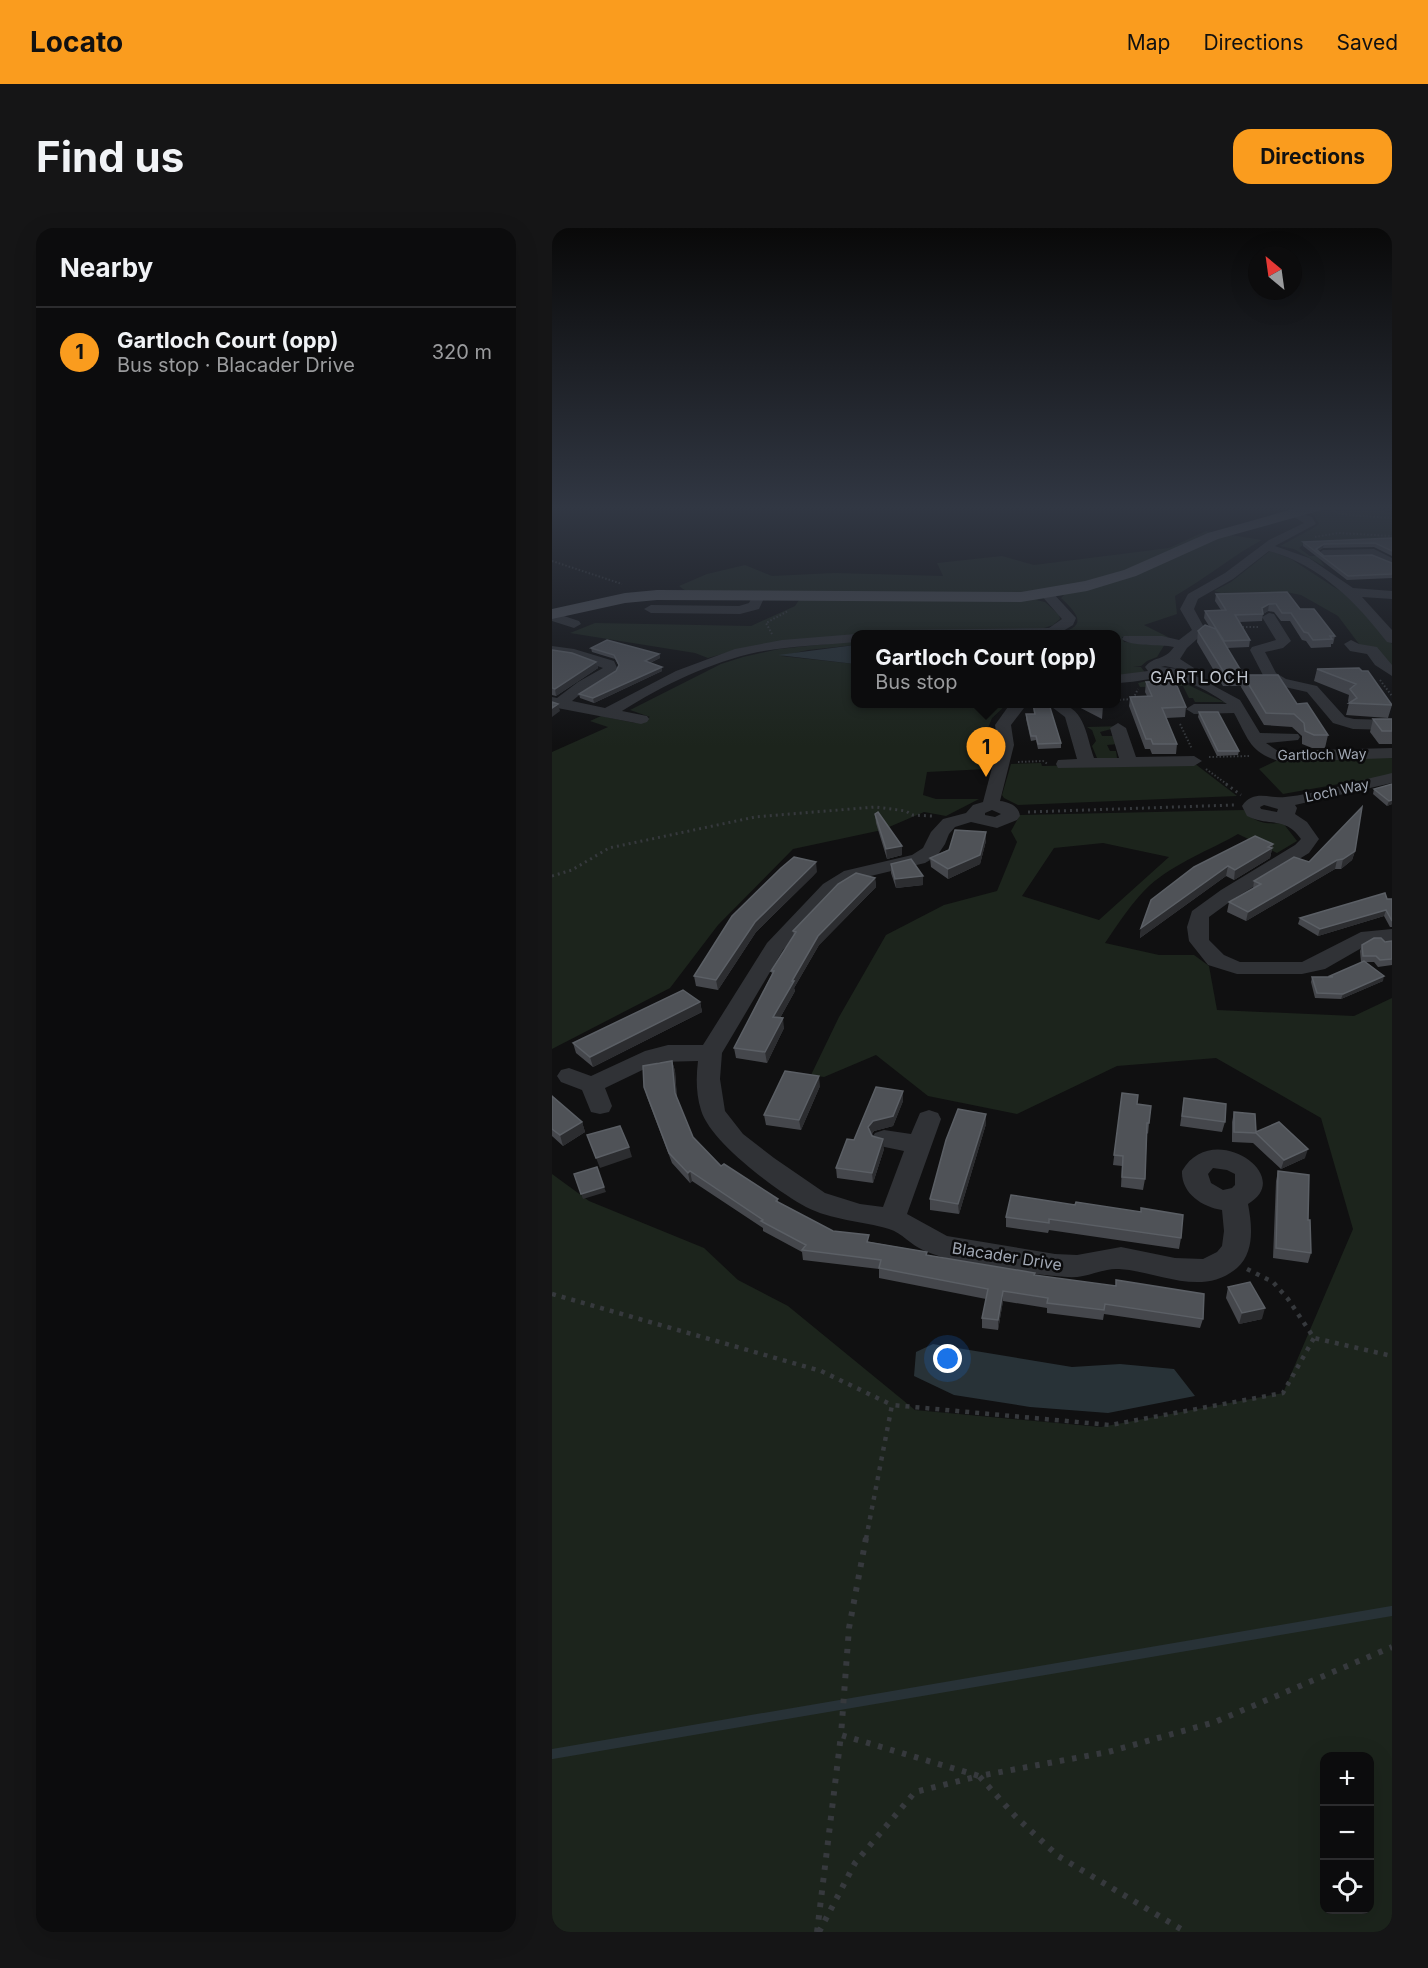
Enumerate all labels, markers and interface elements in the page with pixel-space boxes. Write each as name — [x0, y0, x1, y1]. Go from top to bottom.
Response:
text: Locato — [30, 25, 123, 59]
text: Map — [1127, 30, 1170, 55]
text: Directions — [1203, 30, 1304, 55]
text: Saved — [1337, 30, 1398, 55]
button: Directions — [1233, 129, 1392, 184]
text: Find us — [36, 131, 184, 182]
north arrow — [1248, 246, 1302, 300]
text: Nearby — [60, 252, 153, 283]
text: Gartloch Court (opp) — [117, 327, 339, 353]
text: 1 — [75, 340, 84, 364]
text: 320 m — [432, 340, 492, 364]
text: Bus stop · Blacader Drive — [117, 353, 355, 377]
popup — [851, 630, 1121, 708]
text: Gartloch Court (opp) — [875, 644, 1097, 670]
district label: GARTLOCH — [1150, 667, 1250, 687]
text: Bus stop — [875, 670, 957, 694]
pin: 1 — [966, 728, 1006, 777]
street label: Gartloch Way — [1277, 745, 1367, 763]
street label: Loch Way — [1303, 775, 1371, 805]
street label: Blacader Drive — [951, 1237, 1063, 1275]
your location — [933, 1344, 962, 1373]
map controls — [1320, 1752, 1374, 1914]
button: + — [1320, 1752, 1374, 1806]
button: − — [1320, 1806, 1374, 1860]
button: locate — [1320, 1860, 1374, 1914]

